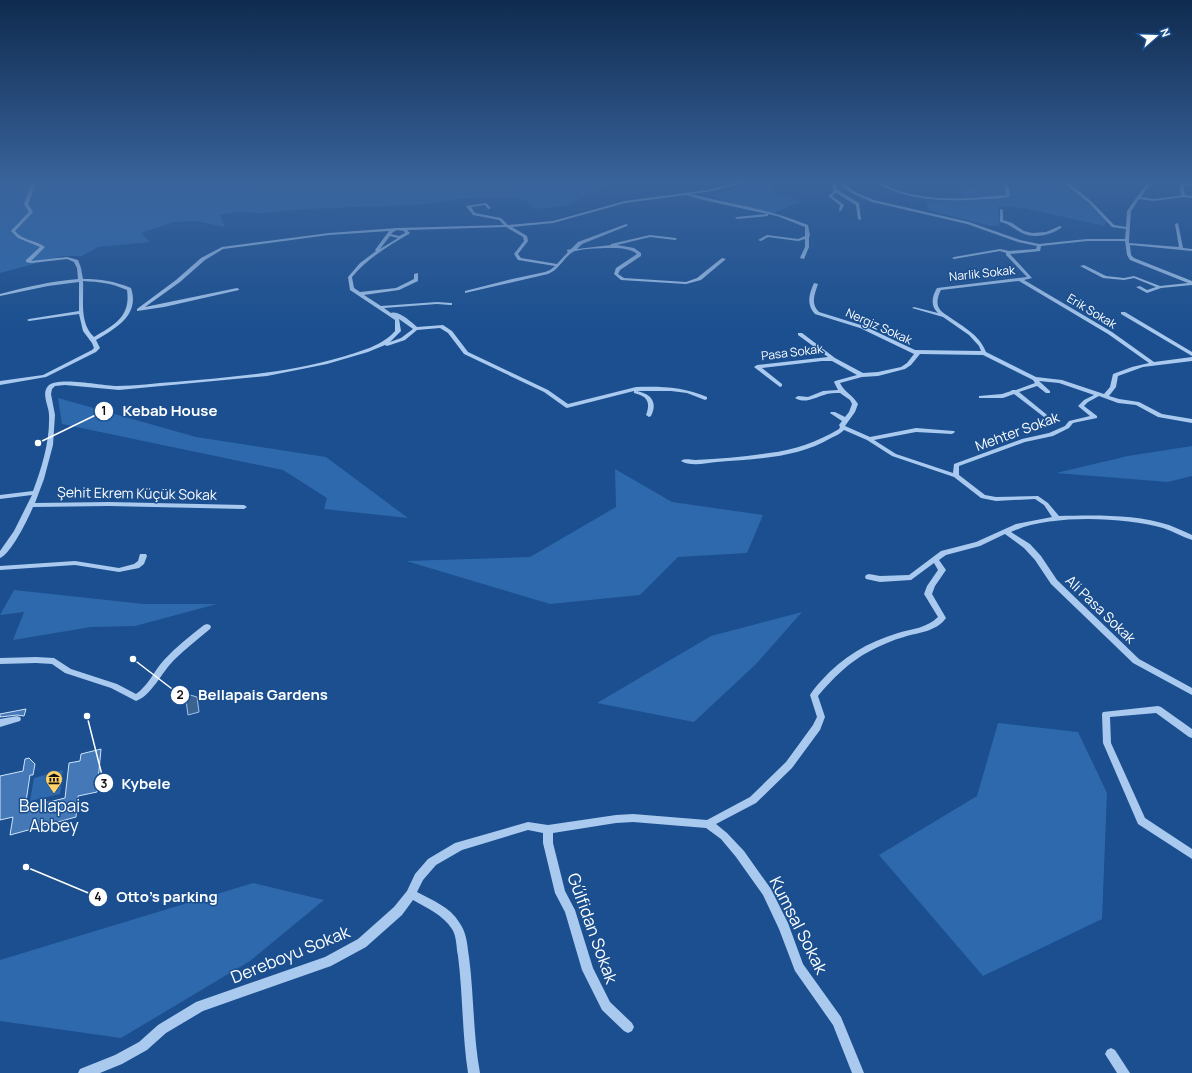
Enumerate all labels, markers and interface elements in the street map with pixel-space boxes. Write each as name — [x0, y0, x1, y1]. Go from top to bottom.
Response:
north arrow — [1136, 16, 1176, 56]
text: N — [1157, 26, 1174, 39]
street label: Narlik Sokak — [948, 261, 1017, 285]
street label: Erik Sokak — [1064, 289, 1121, 333]
street label: Nergiz Sokak — [843, 304, 916, 349]
street label: Pasa Sokak — [760, 340, 825, 364]
callout: Kebab House — [94, 397, 225, 424]
text: Kebab House — [123, 400, 217, 421]
text: 1 — [101, 402, 107, 419]
street label: Mehter Sokak — [972, 407, 1063, 455]
street label: Şehit Ekrem Küçük Sokak — [57, 482, 218, 504]
street label: Ali Pasa Sokak — [1062, 571, 1141, 648]
callout: Bellapais Gardens — [170, 682, 336, 709]
text: Bellapais Gardens — [198, 684, 328, 705]
text: 2 — [176, 686, 184, 703]
museum icon: Bellapais Abbey — [44, 769, 64, 794]
callout: Kybele — [94, 770, 179, 797]
text: Kybele — [122, 773, 170, 794]
text: 3 — [101, 775, 108, 792]
place label: Bellapais Abbey — [19, 794, 89, 837]
street label: Gűlfidan Sokak — [562, 869, 624, 987]
street label: Kumsal Sokak — [765, 872, 834, 978]
callout: Otto's parking — [88, 883, 225, 910]
text: Otto's parking — [116, 886, 218, 907]
text: 4 — [94, 888, 102, 905]
street label: Dereboyu Sokak — [227, 919, 353, 988]

